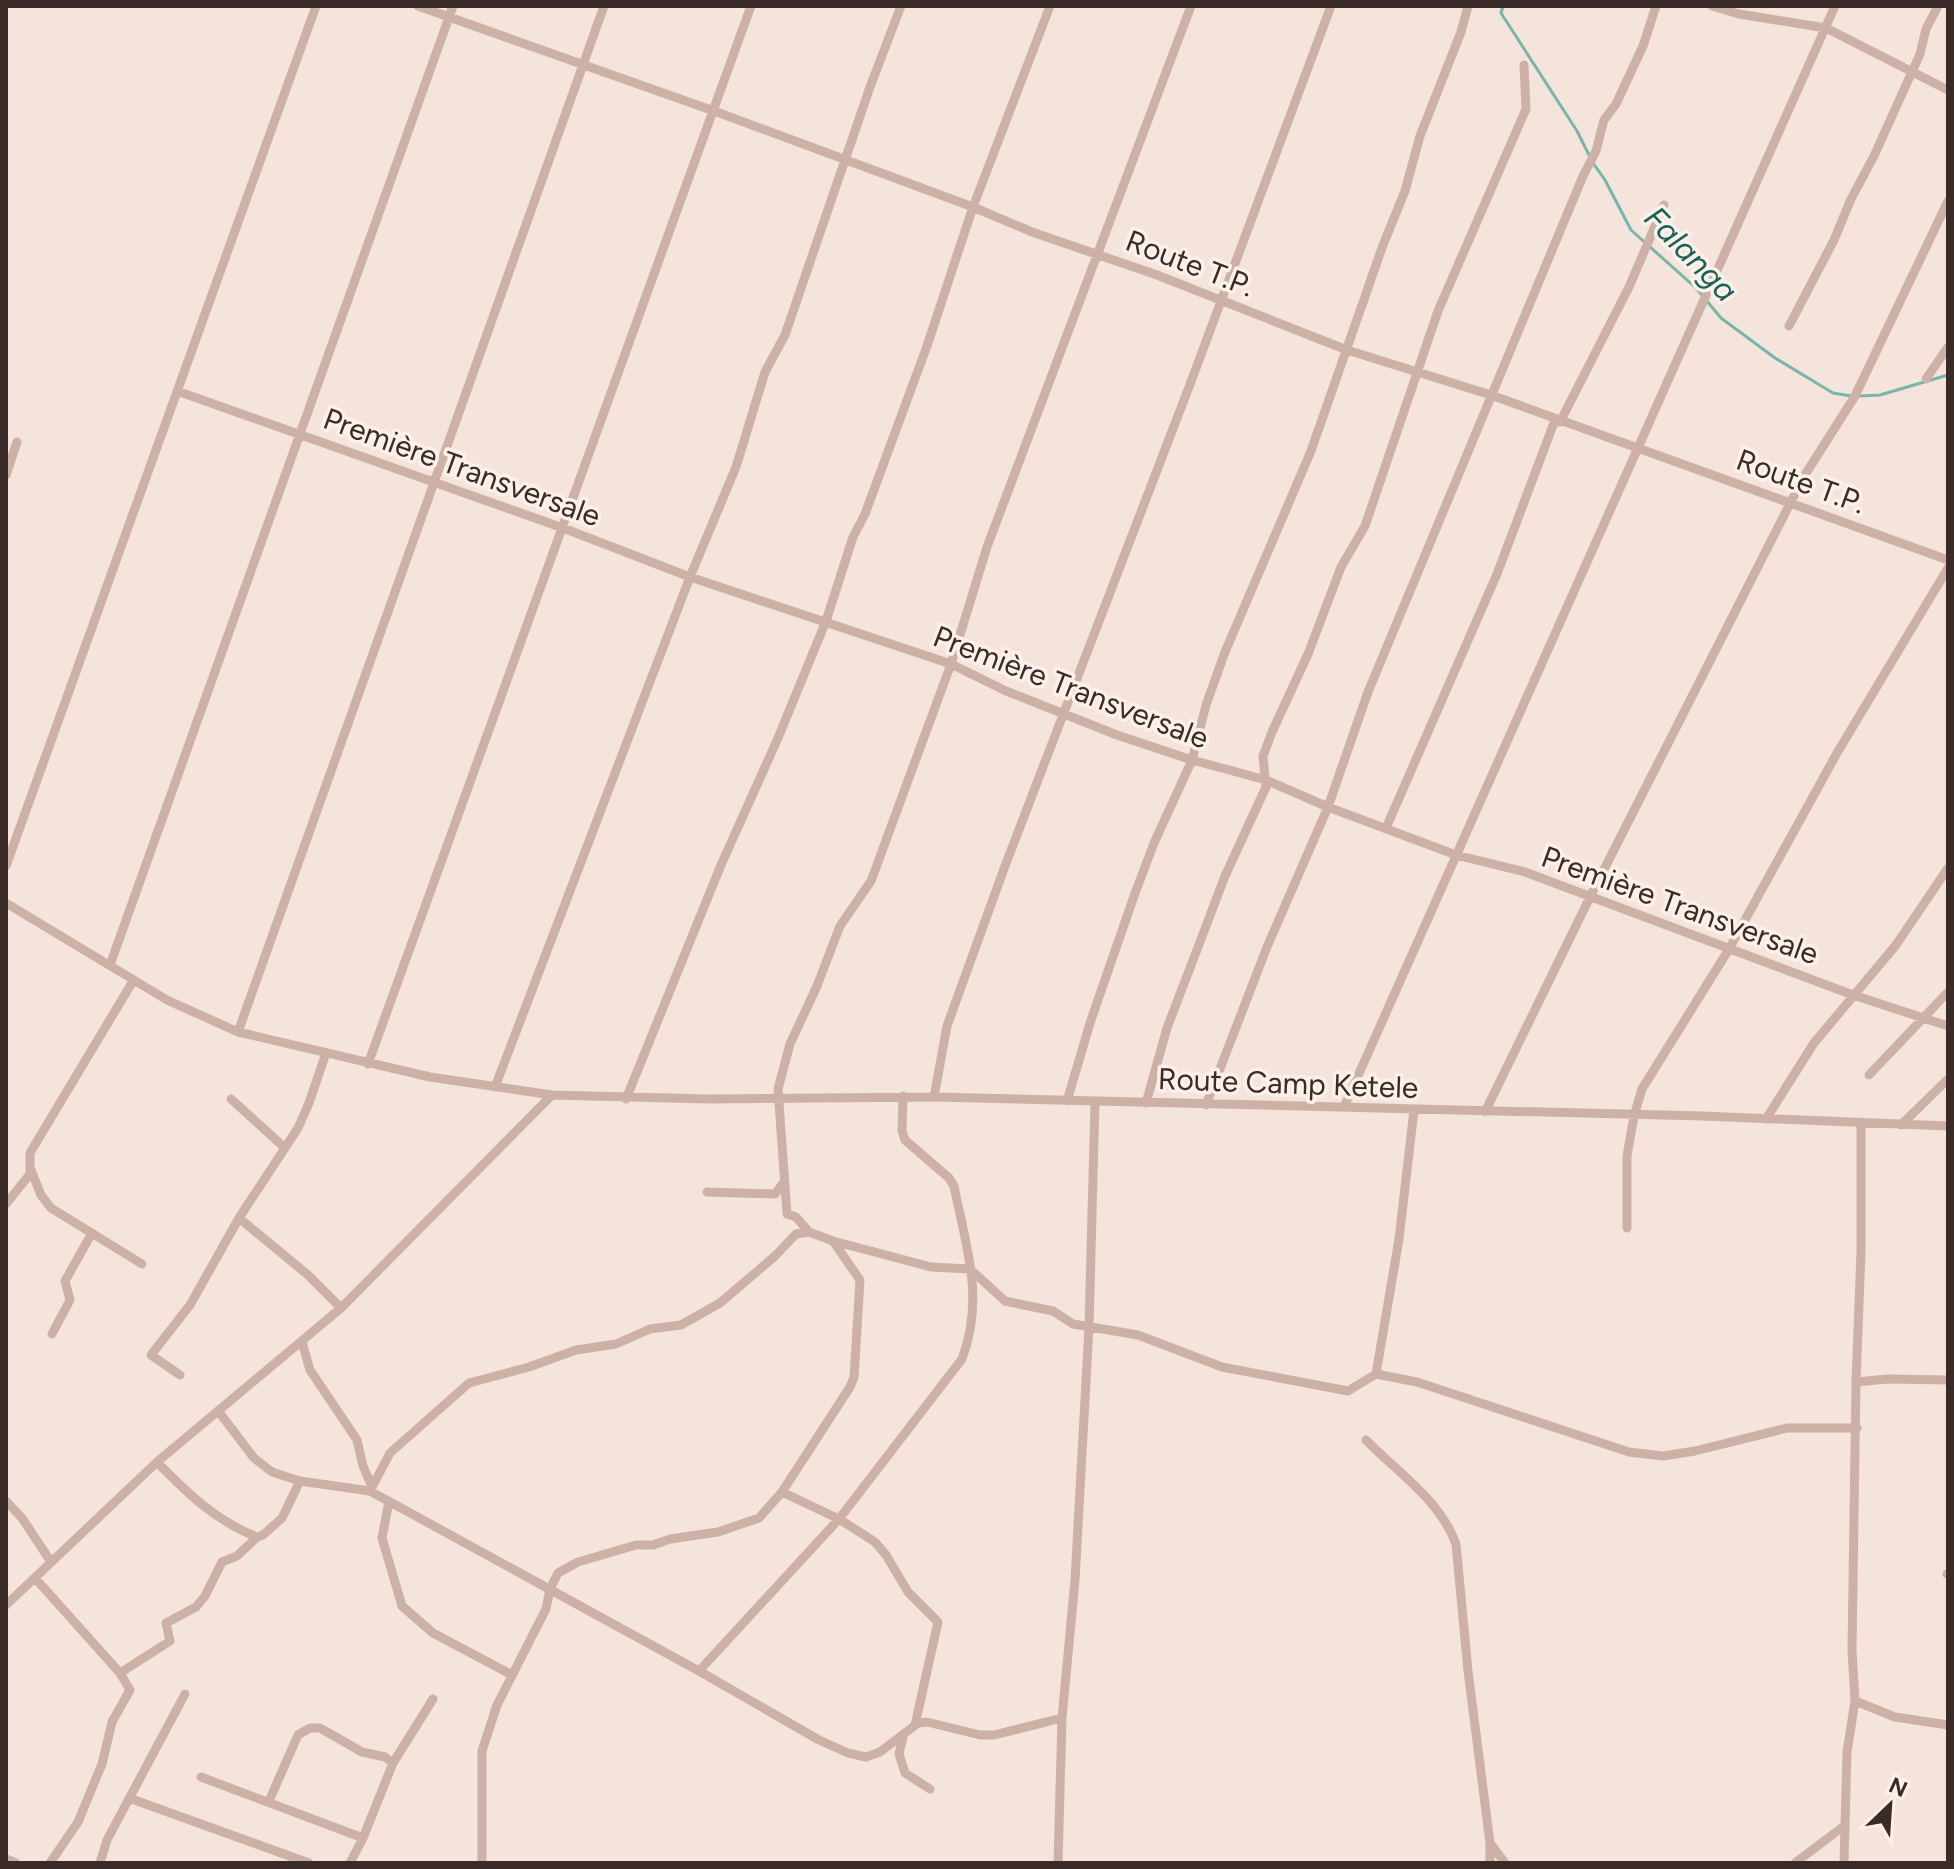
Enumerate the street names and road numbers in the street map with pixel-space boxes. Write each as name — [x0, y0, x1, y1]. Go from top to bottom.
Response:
street label: Route T.P. — [1121, 222, 1259, 304]
street label: Première Transversale — [318, 400, 606, 534]
street label: Route T.P. — [1732, 441, 1870, 521]
street label: Première Transversale — [928, 617, 1214, 757]
street label: Première Transversale — [1536, 838, 1824, 972]
street label: Route Camp Ketele — [1157, 1060, 1419, 1106]

